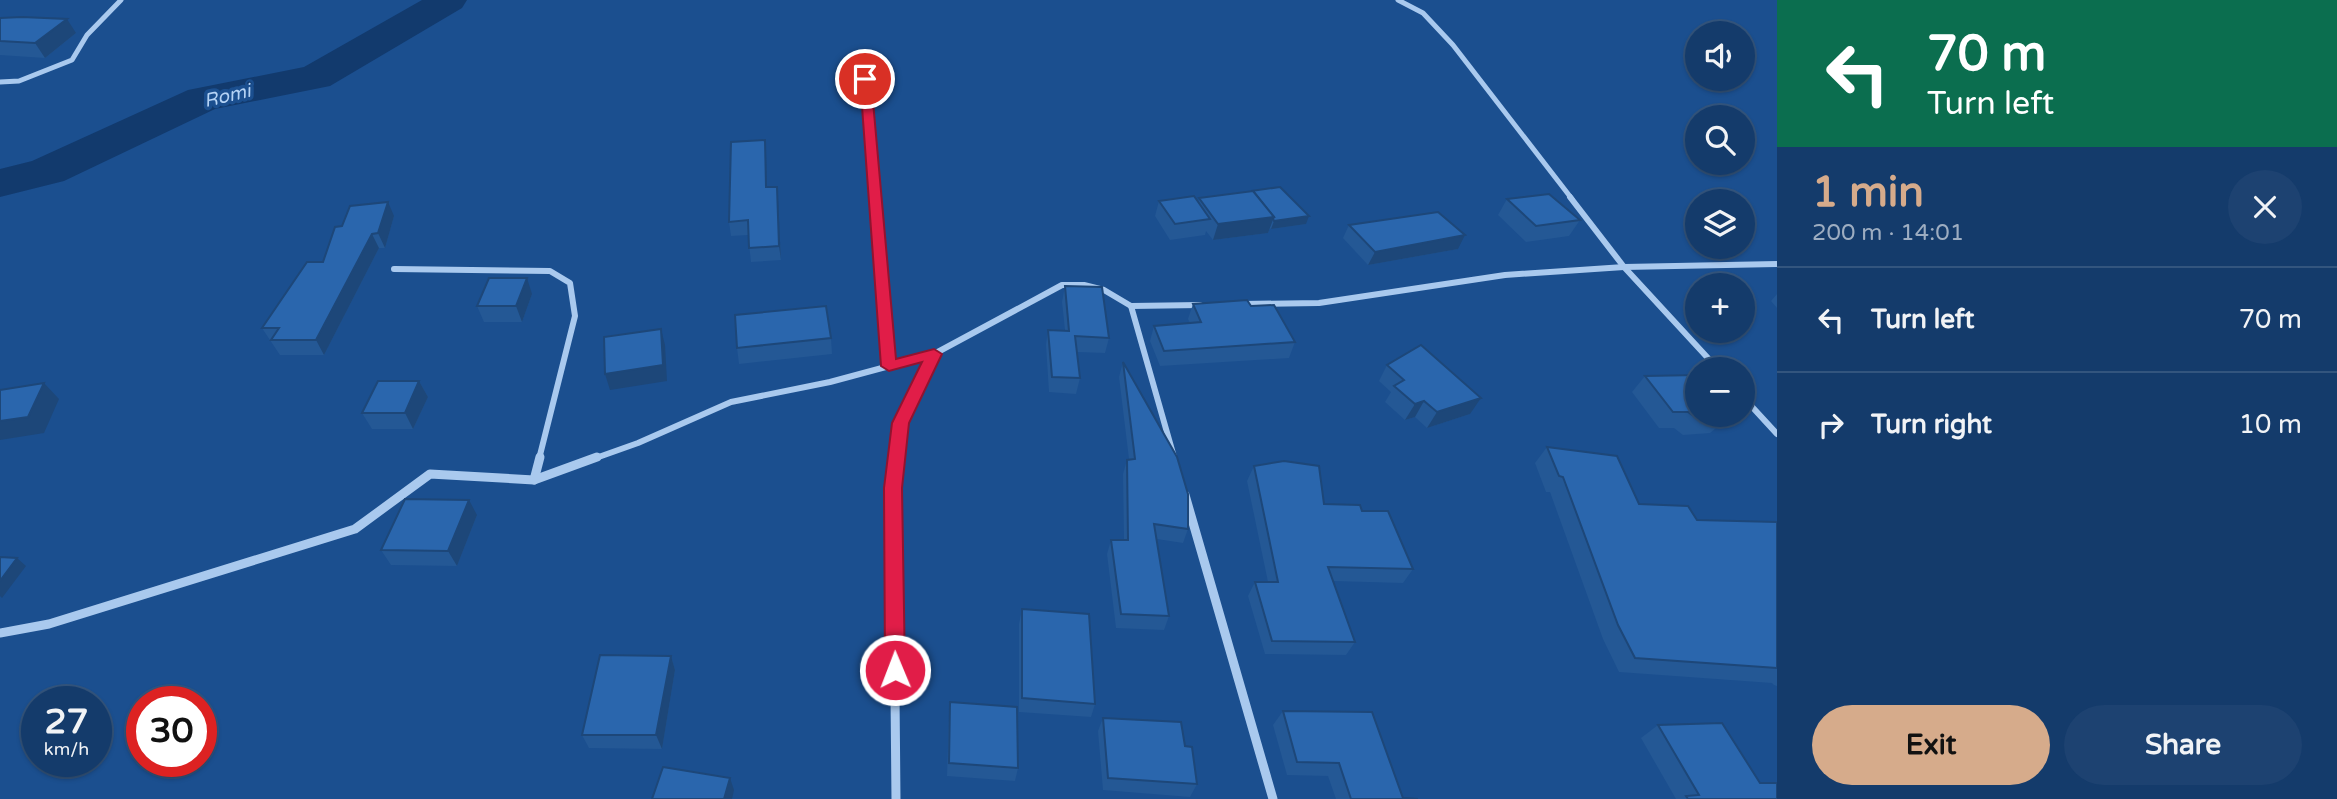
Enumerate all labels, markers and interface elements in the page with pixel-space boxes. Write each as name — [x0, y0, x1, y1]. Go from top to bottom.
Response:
map controls — [1685, 21, 1755, 427]
button: sound — [1685, 21, 1755, 91]
text: 70 m — [1927, 25, 2046, 84]
icon: left — [1812, 28, 1903, 119]
pin — [835, 49, 895, 109]
icon: arrive — [846, 60, 884, 98]
water label: Romi — [202, 79, 255, 112]
text: Turn left — [1927, 85, 2054, 123]
button: search — [1685, 105, 1755, 175]
text: 1 min — [1812, 167, 1924, 218]
button: close — [2228, 170, 2302, 244]
button: layers — [1685, 189, 1755, 259]
text: 200 m · 14:01 — [1812, 219, 1964, 247]
button: + — [1685, 273, 1755, 343]
icon: left — [1812, 301, 1850, 339]
text: Turn left — [1871, 304, 1974, 335]
text: 70 m — [2239, 304, 2302, 335]
button: − — [1685, 357, 1755, 427]
icon: right — [1812, 406, 1850, 444]
text: Turn right — [1871, 409, 1992, 440]
text: 10 m — [2239, 409, 2302, 440]
position arrow — [858, 633, 932, 707]
speed limit sign: 30 — [126, 686, 217, 777]
text: 27 — [45, 701, 88, 743]
button: Exit — [1812, 705, 2050, 785]
button: Share — [2064, 705, 2302, 785]
text: km/h — [44, 738, 89, 760]

